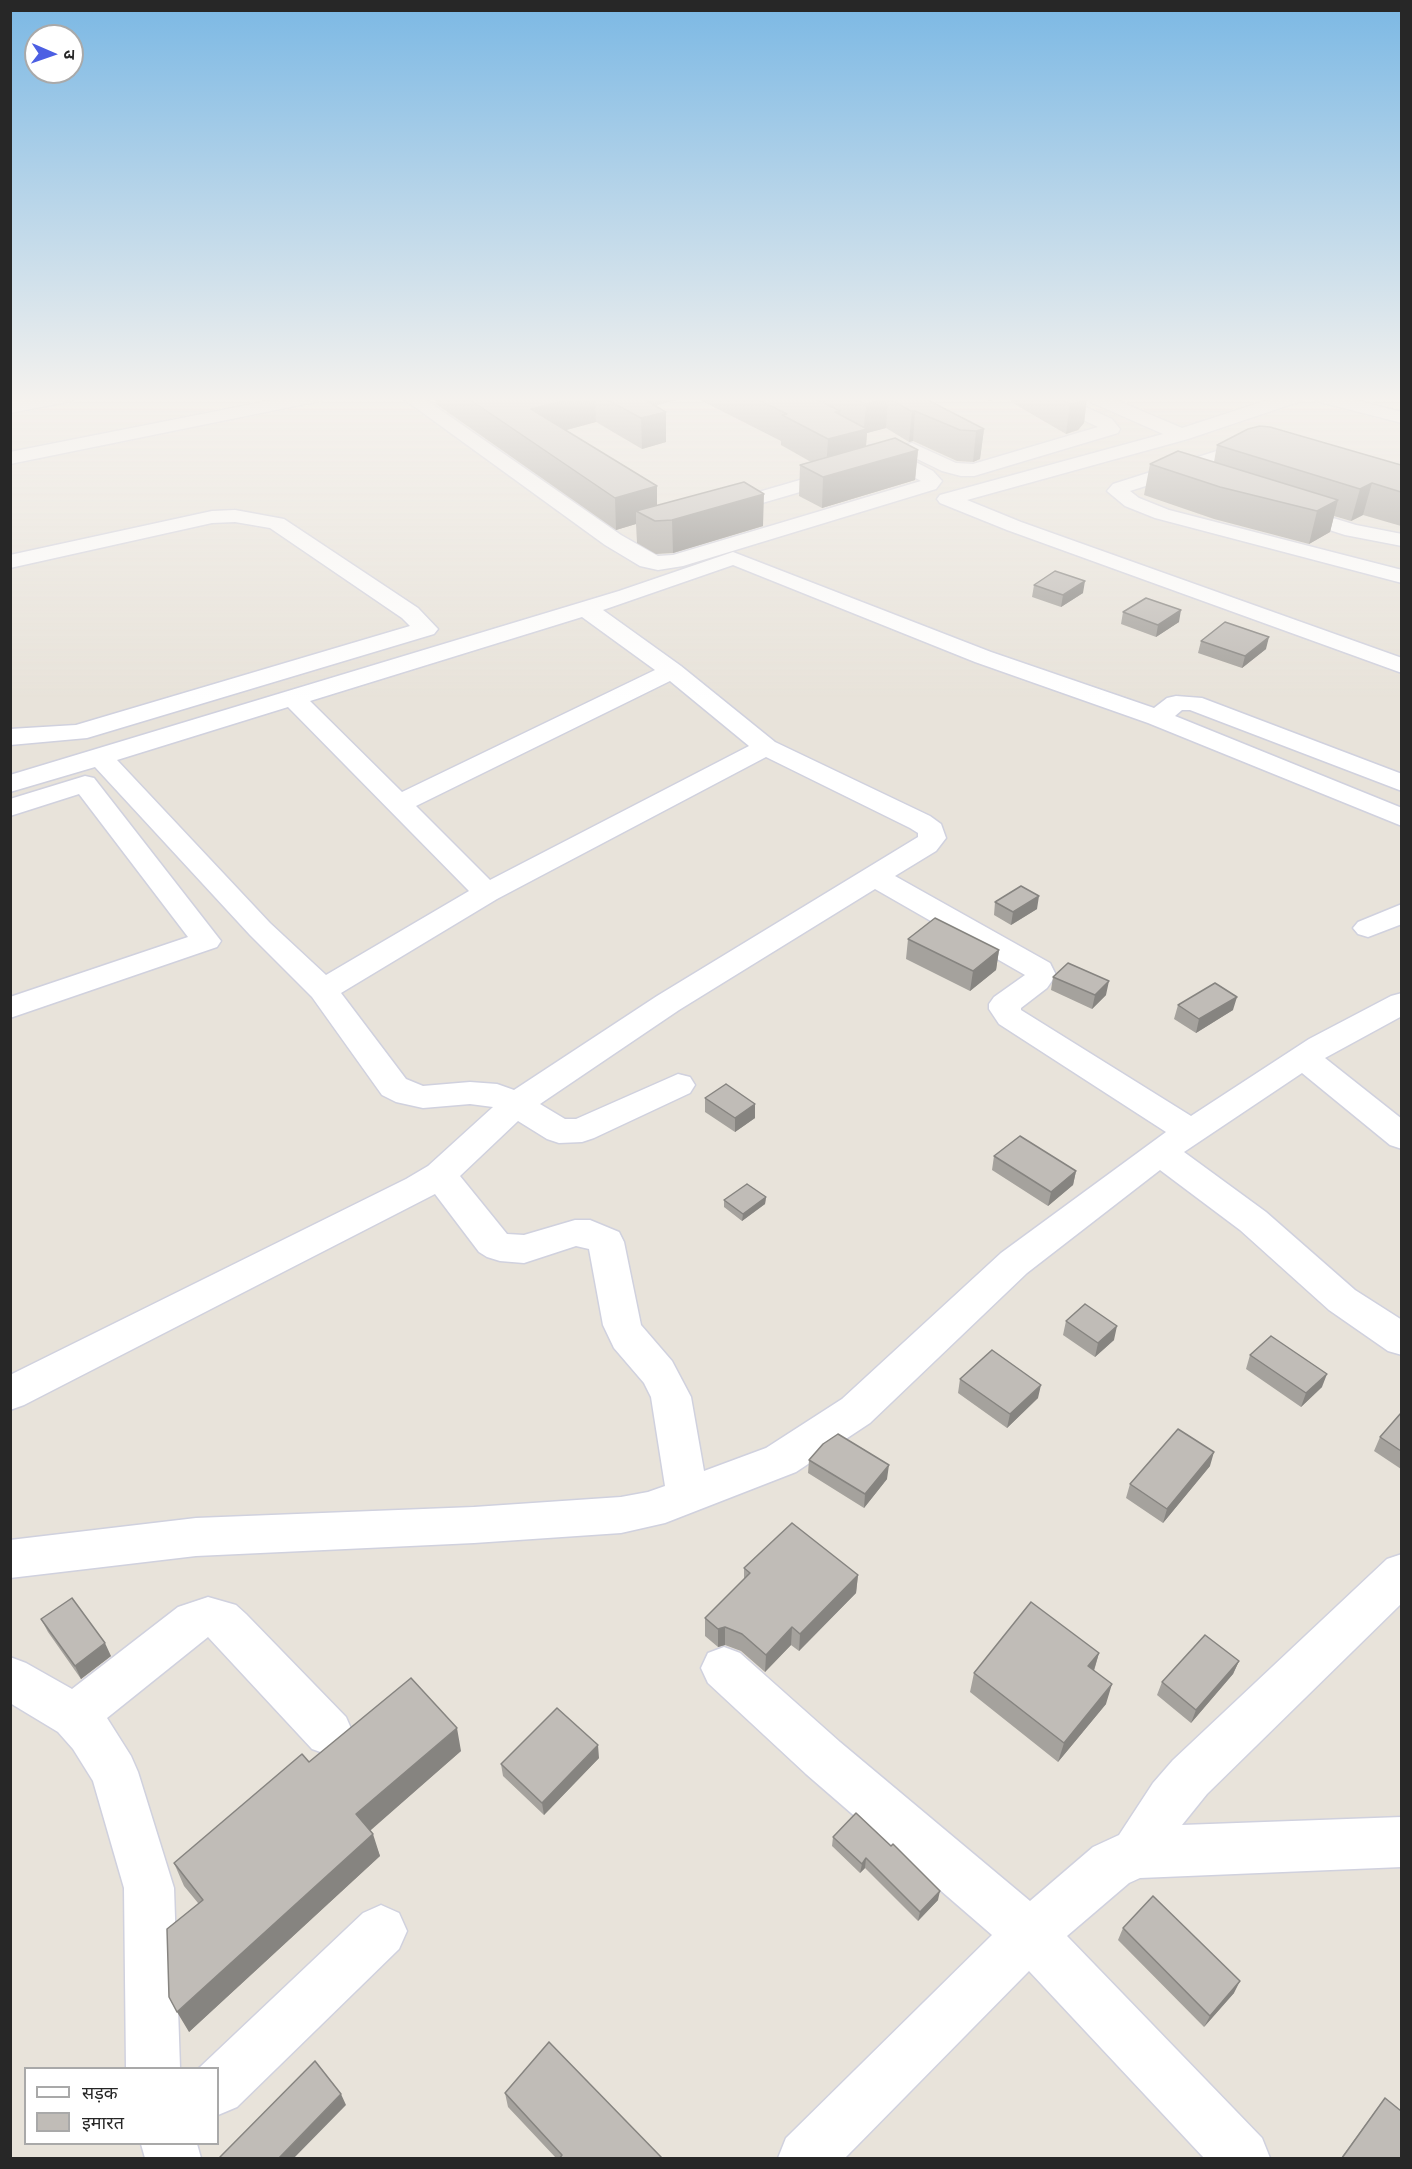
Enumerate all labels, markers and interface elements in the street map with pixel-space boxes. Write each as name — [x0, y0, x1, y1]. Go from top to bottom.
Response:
north arrow — [24, 24, 84, 84]
text: उ — [58, 49, 82, 60]
legend — [24, 2067, 219, 2145]
text: सड़क — [82, 2079, 118, 2106]
text: इमारत — [82, 2109, 124, 2136]

